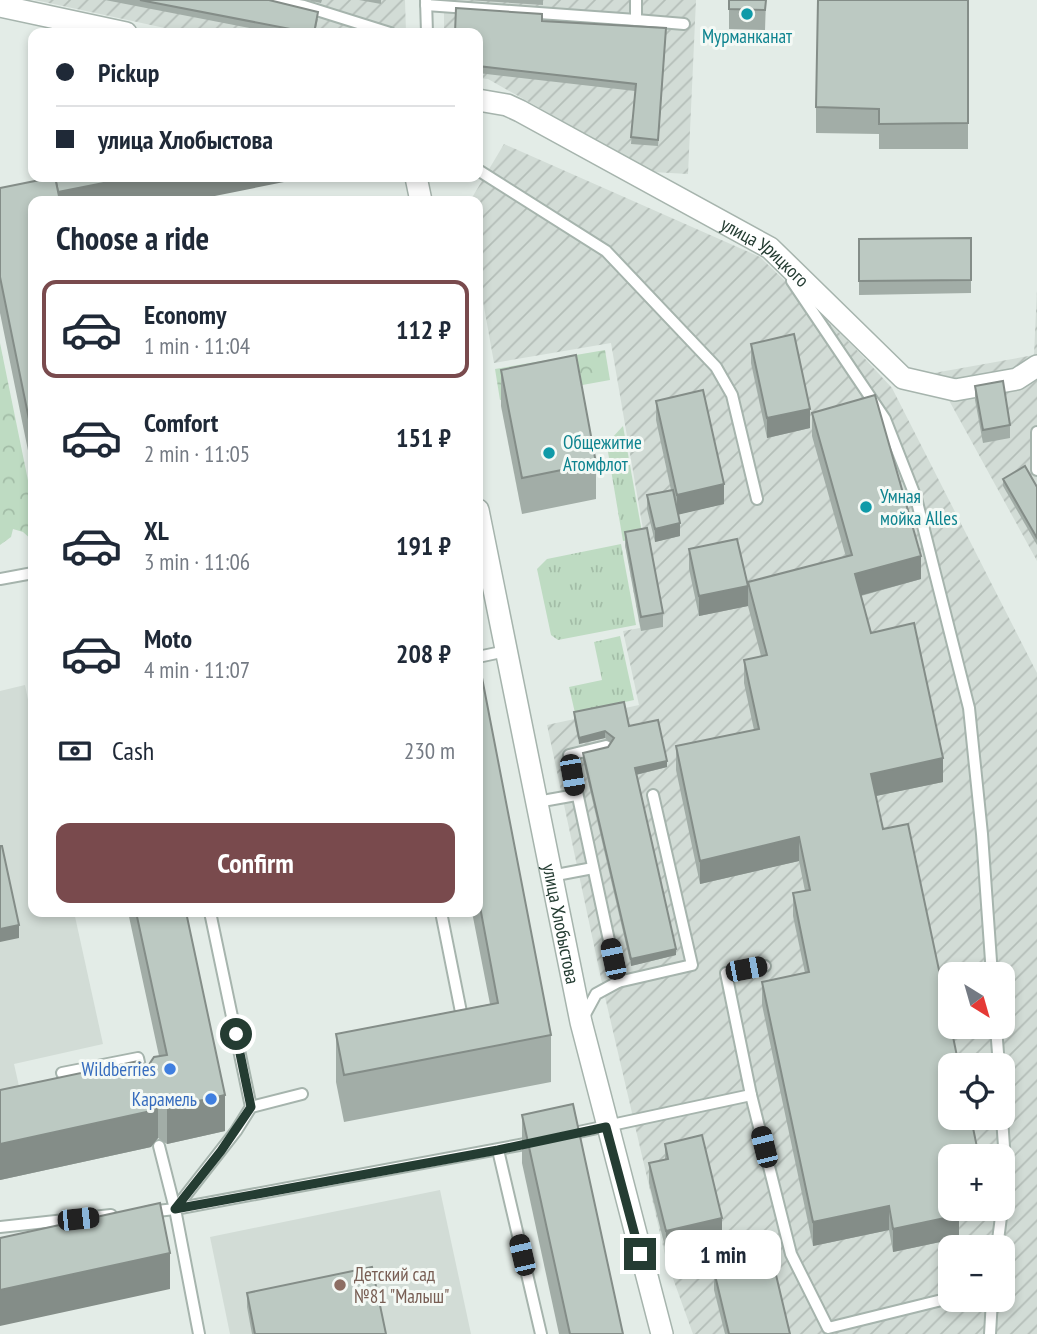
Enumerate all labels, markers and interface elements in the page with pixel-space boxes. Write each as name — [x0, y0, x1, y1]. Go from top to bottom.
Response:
marker: Мурманканат — [739, 6, 755, 22]
place label: Мурманканат — [702, 24, 793, 48]
text: Pickup — [98, 56, 159, 89]
text: улица Хлобыстова — [98, 123, 273, 156]
street label: улица Урицкого — [717, 212, 814, 292]
text: Choose a ride — [56, 217, 209, 259]
icon: car — [60, 298, 123, 361]
text: Economy — [144, 298, 226, 331]
text: 112 ₽ — [396, 313, 451, 346]
text: 1 min · 11:04 — [144, 331, 250, 360]
icon: car — [60, 406, 123, 469]
text: Comfort — [144, 406, 218, 439]
text: 151 ₽ — [396, 421, 451, 454]
place label: Общежитие Атомфлот — [563, 430, 642, 476]
text: 2 min · 11:05 — [144, 439, 250, 468]
marker: Общежитие Атомфлот — [541, 445, 557, 461]
place label: Умная мойка Alles — [880, 484, 958, 530]
marker: Умная мойка Alles — [858, 499, 874, 515]
icon: car — [60, 514, 123, 577]
text: XL — [144, 514, 169, 547]
text: 191 ₽ — [396, 529, 451, 562]
text: 3 min · 11:06 — [144, 547, 250, 576]
icon: car — [60, 622, 123, 685]
text: Moto — [144, 622, 192, 655]
text: 208 ₽ — [396, 637, 451, 670]
text: 4 min · 11:07 — [144, 655, 250, 684]
icon: cash — [56, 732, 94, 770]
text: Cash — [112, 734, 154, 767]
text: 230 m — [404, 736, 455, 765]
car — [559, 752, 586, 798]
button: Confirm — [56, 823, 455, 903]
street label: улица Хлобыстова — [537, 861, 585, 986]
car — [599, 936, 628, 982]
car — [724, 955, 769, 983]
north arrow — [938, 962, 1015, 1040]
map controls — [938, 962, 1015, 1312]
route start — [220, 1018, 252, 1050]
button: locate — [938, 1053, 1015, 1130]
place label: Wildberries — [82, 1057, 156, 1081]
marker: Wildberries — [162, 1061, 178, 1077]
place label: Карамель — [132, 1087, 197, 1111]
marker: Карамель — [203, 1091, 219, 1107]
car — [749, 1124, 780, 1170]
button: + — [938, 1144, 1015, 1221]
car — [57, 1206, 100, 1232]
callout: 1 min — [664, 1230, 780, 1278]
car — [508, 1232, 537, 1278]
button: − — [938, 1235, 1015, 1312]
route end — [624, 1238, 656, 1270]
text: 1 min — [700, 1240, 746, 1269]
place label: Детский сад №81 "Малыш" — [354, 1262, 450, 1308]
marker: Детский сад №81 "Малыш" — [332, 1277, 348, 1293]

